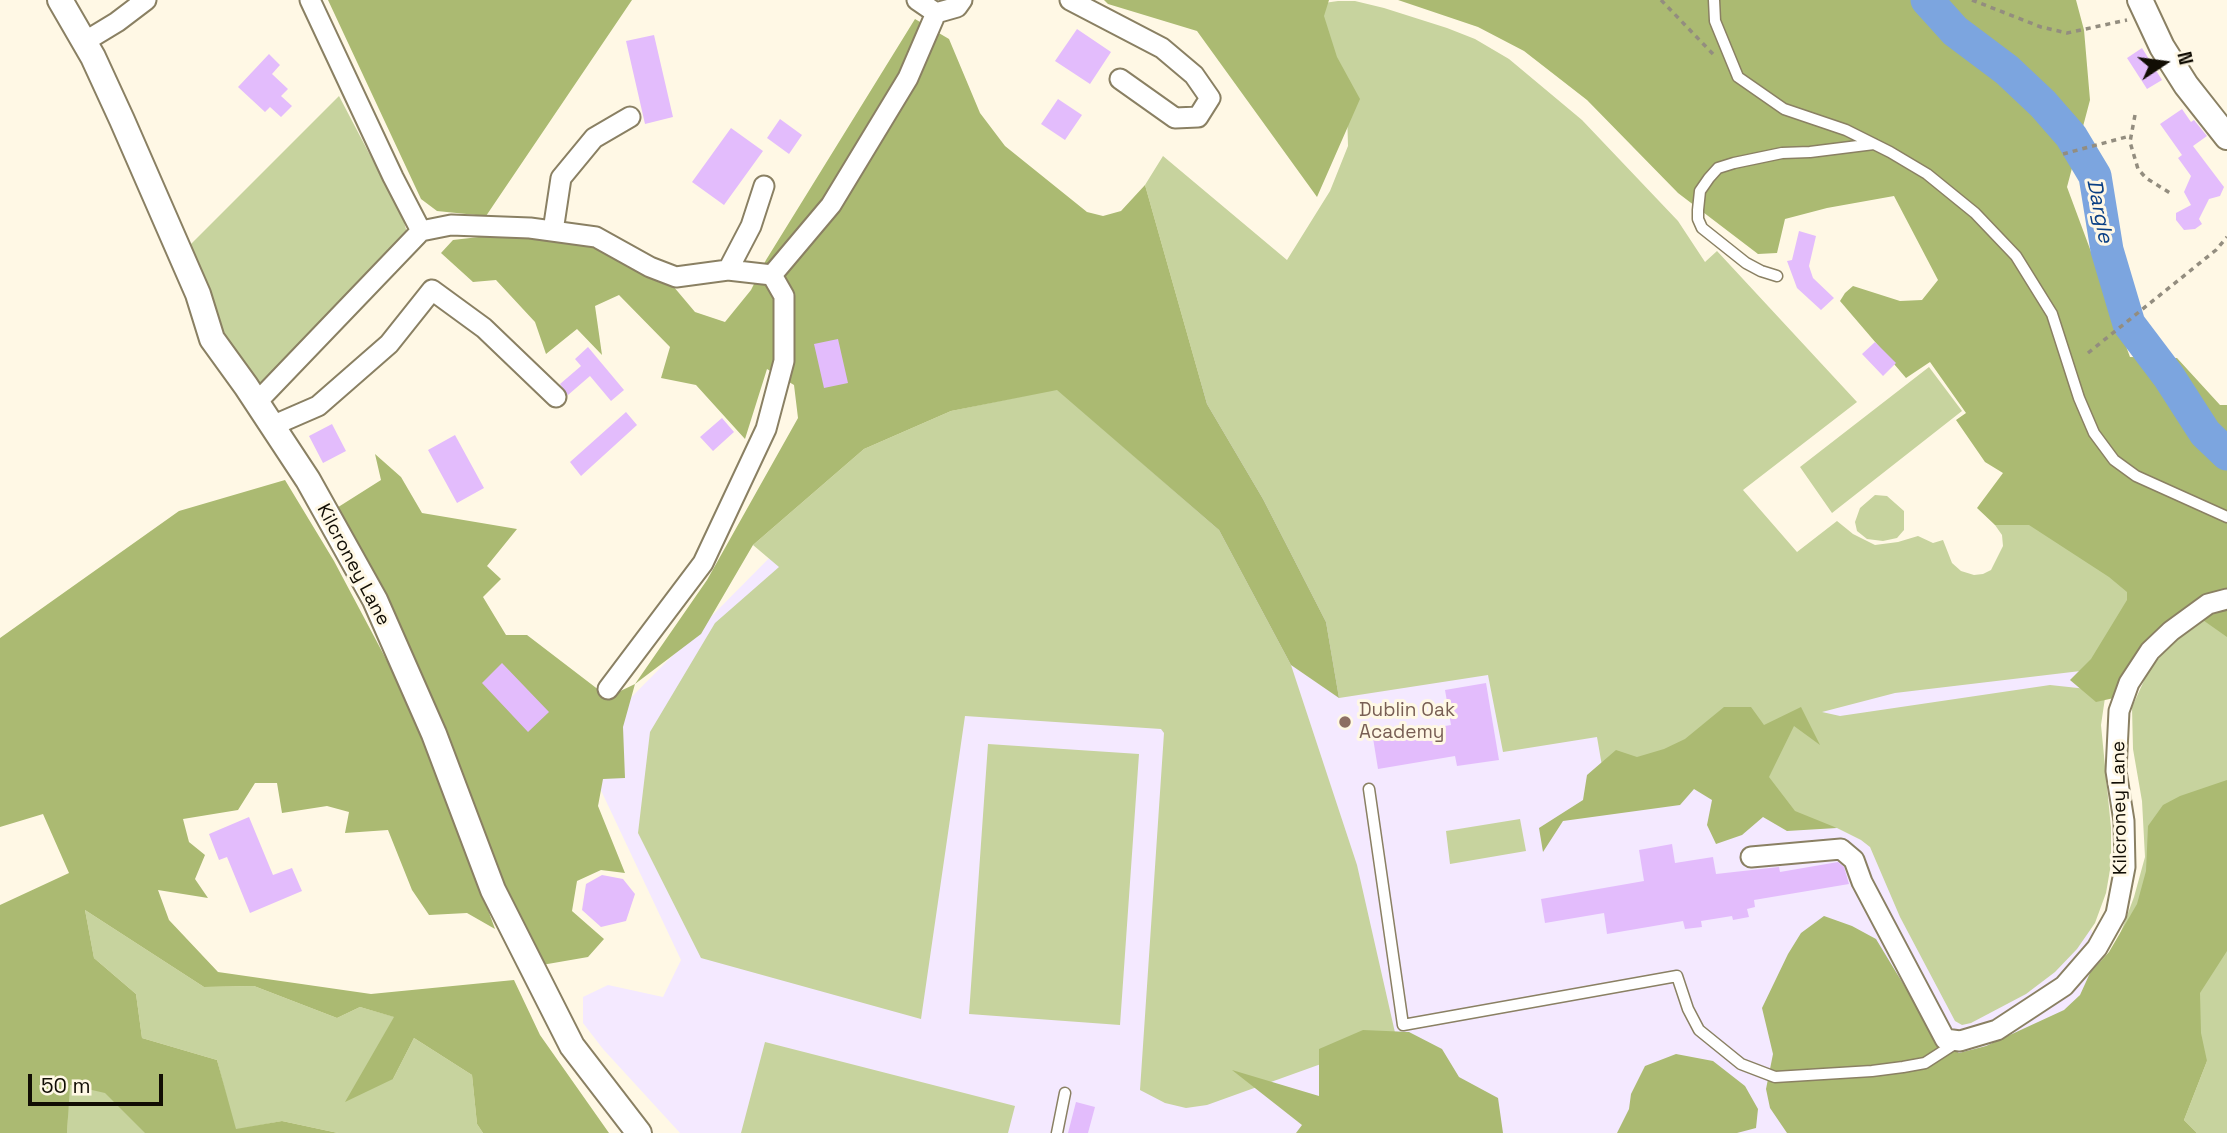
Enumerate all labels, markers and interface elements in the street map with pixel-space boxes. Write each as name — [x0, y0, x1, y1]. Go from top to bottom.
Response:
north arrow — [2129, 28, 2199, 98]
text: N — [2171, 49, 2199, 67]
water label: Dargle — [2080, 177, 2118, 245]
street label: Kilcroney Lane — [311, 500, 395, 630]
place label: Dublin Oak Academy — [1359, 700, 1455, 744]
marker: Dublin Oak Academy — [1337, 714, 1353, 730]
street label: Kilcroney Lane — [2107, 741, 2133, 875]
scale bar — [32, 1060, 166, 1104]
text: 50 m — [41, 1072, 91, 1099]

